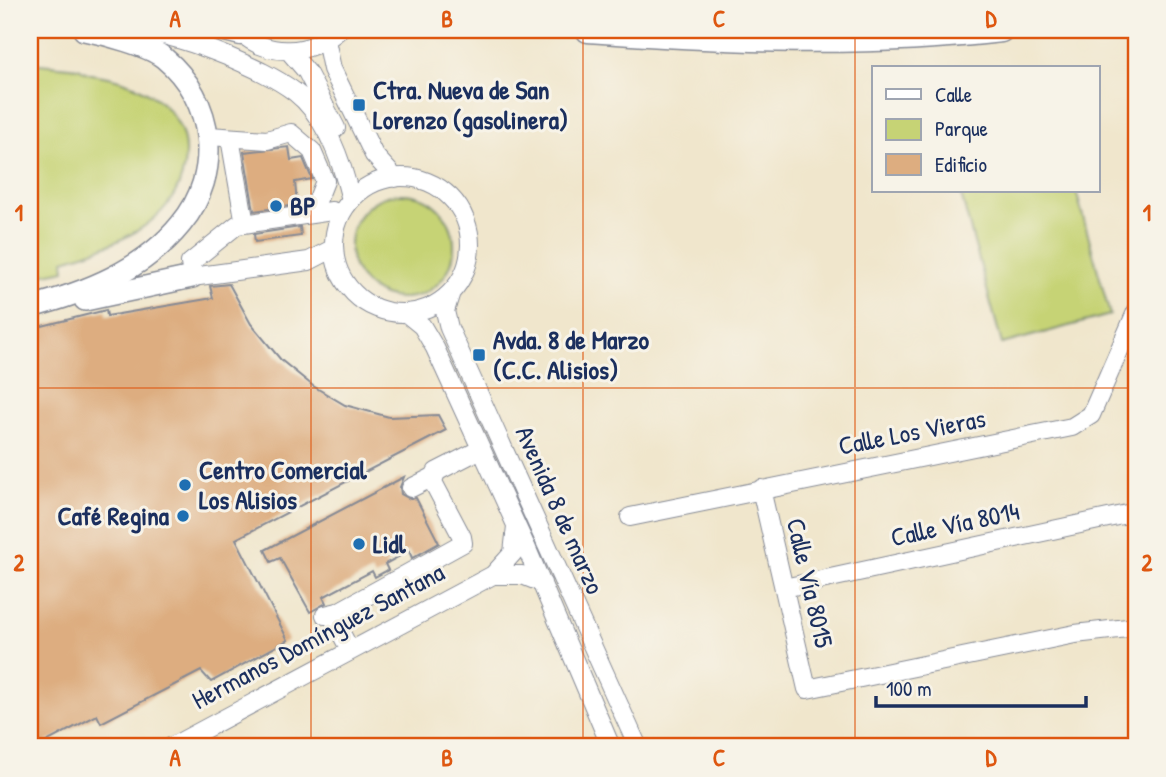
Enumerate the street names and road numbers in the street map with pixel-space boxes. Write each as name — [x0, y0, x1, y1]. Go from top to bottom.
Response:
street label: Calle Los Vieras — [835, 400, 988, 463]
street label: Avenida 8 de marzo — [508, 420, 613, 599]
street label: Calle Vía 8014 — [887, 493, 1022, 554]
street label: Calle Vía 8015 — [779, 515, 842, 651]
street label: Hermanos Domínguez Santana — [185, 554, 450, 717]

